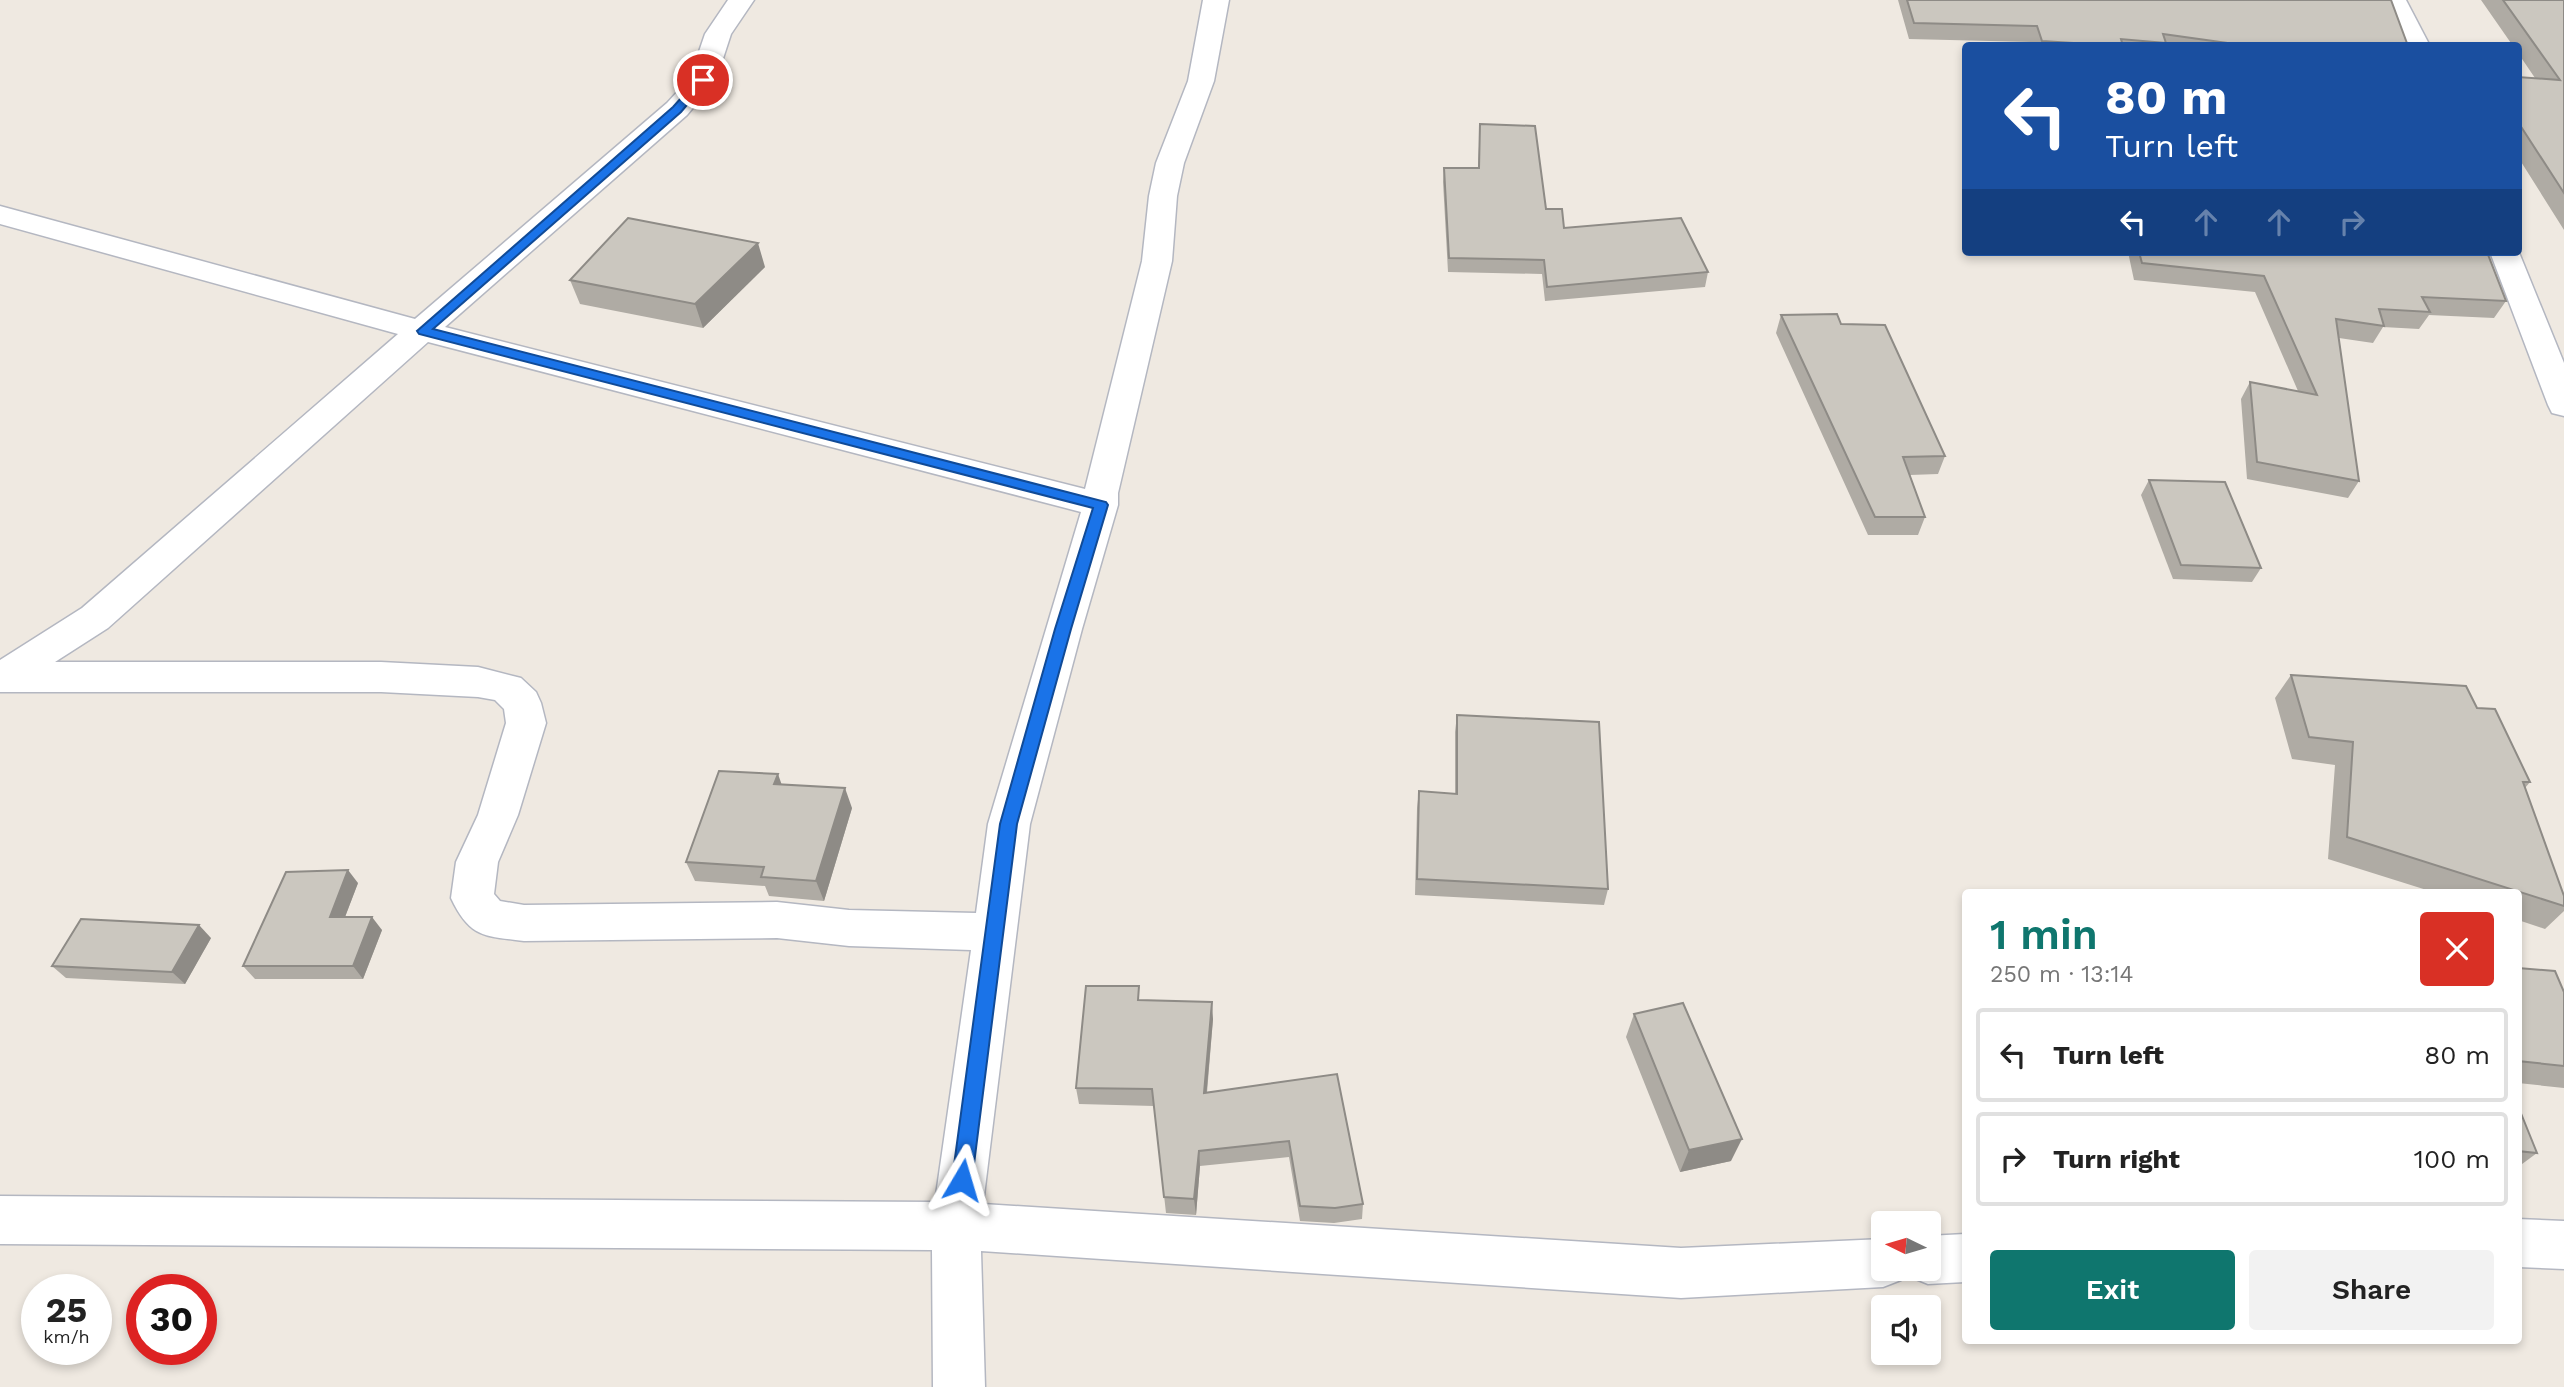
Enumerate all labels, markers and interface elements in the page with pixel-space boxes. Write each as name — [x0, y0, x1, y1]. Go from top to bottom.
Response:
pin — [673, 50, 733, 110]
icon: arrive — [684, 61, 722, 99]
text: 80 m — [2105, 68, 2227, 126]
icon: left — [1990, 70, 2081, 161]
text: Turn left — [2105, 127, 2238, 165]
icon: left — [2114, 203, 2152, 241]
icon: ahead — [2187, 203, 2225, 241]
icon: ahead — [2260, 203, 2298, 241]
icon: right — [2333, 203, 2371, 241]
text: 1 min — [1990, 910, 2098, 959]
button: close — [2420, 912, 2494, 986]
text: 250 m · 13:14 — [1990, 961, 2134, 988]
icon: left — [1994, 1036, 2032, 1074]
text: Turn left — [2053, 1040, 2164, 1070]
text: 80 m — [2424, 1040, 2490, 1070]
icon: right — [1994, 1140, 2032, 1178]
position arrow — [925, 1143, 999, 1217]
text: Turn right — [2053, 1144, 2180, 1174]
text: 100 m — [2414, 1144, 2490, 1174]
north arrow — [1871, 1211, 1941, 1281]
map controls — [1871, 1211, 1941, 1365]
button: Exit — [1990, 1250, 2235, 1330]
button: Share — [2249, 1250, 2494, 1330]
speed limit sign: 30 — [126, 1274, 217, 1365]
text: 25 — [46, 1289, 87, 1331]
button: sound — [1871, 1295, 1941, 1365]
text: km/h — [43, 1326, 90, 1347]

